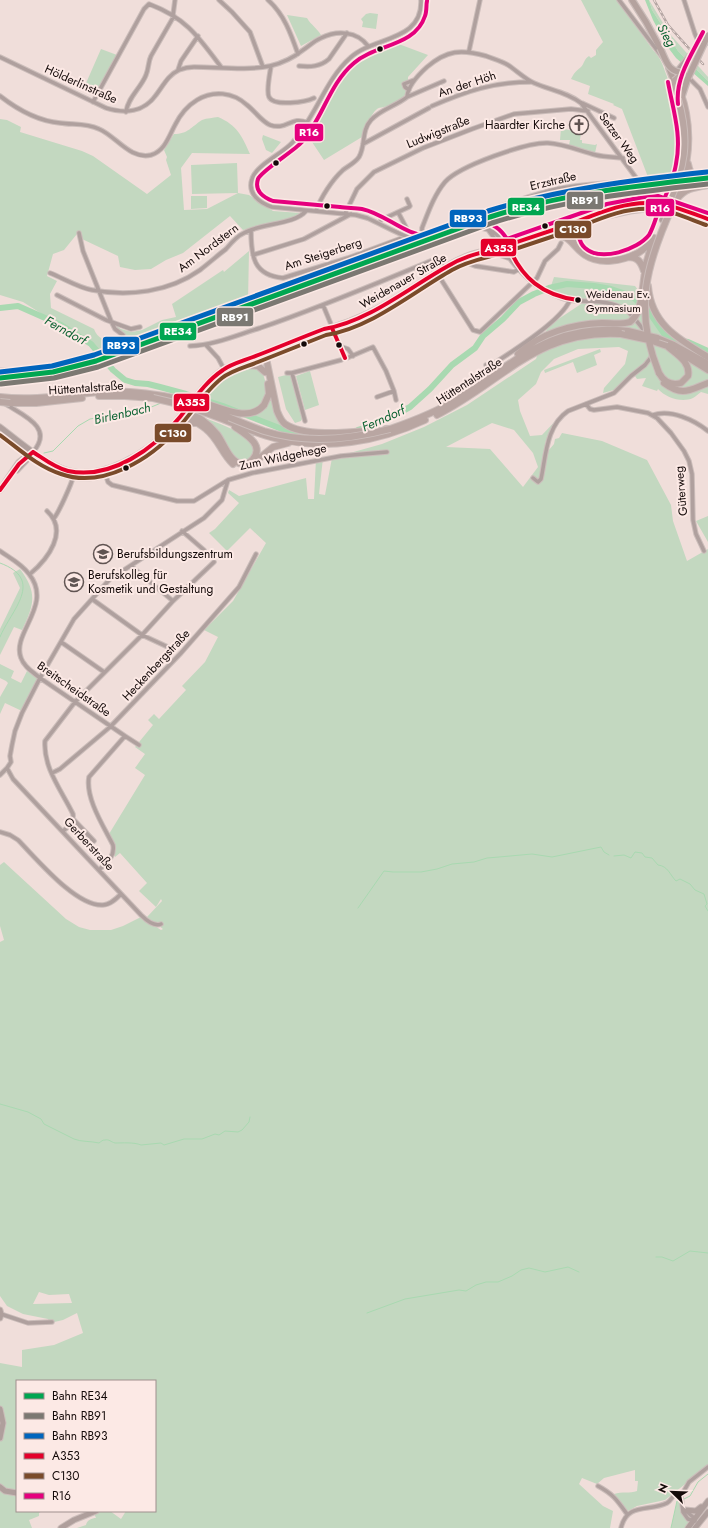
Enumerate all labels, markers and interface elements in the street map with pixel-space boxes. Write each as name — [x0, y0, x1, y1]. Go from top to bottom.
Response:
water label: Sieg — [652, 20, 681, 50]
unlabelled marker — [375, 44, 385, 54]
street label: Hölderlinstraße — [42, 60, 120, 108]
street label: An der Höh — [436, 66, 498, 102]
street label: Setzer Weg — [594, 109, 644, 167]
street label: Ludwigstraße — [404, 111, 472, 153]
church icon: Haardter Kirche — [568, 114, 590, 136]
place label: Haardter Kirche — [485, 116, 565, 134]
line badge: R16 — [294, 123, 324, 142]
text: R16 — [299, 124, 319, 140]
unlabelled marker — [271, 158, 281, 168]
street label: Erzstraße — [528, 167, 578, 195]
line badge: RB91 — [566, 191, 604, 210]
text: RB91 — [571, 192, 599, 208]
line badge: RE34 — [507, 197, 545, 216]
line badge: R16 — [645, 198, 675, 217]
text: RE34 — [512, 199, 540, 215]
text: R16 — [650, 200, 670, 216]
unlabelled marker — [322, 201, 332, 211]
line badge: RB93 — [449, 209, 487, 228]
text: RB93 — [454, 210, 482, 226]
street label: Am Nordstern — [174, 219, 242, 277]
line badge: C130 — [554, 220, 592, 239]
unlabelled marker — [540, 221, 550, 231]
text: C130 — [559, 221, 587, 237]
street label: Am Steigerberg — [282, 233, 364, 275]
line badge: A353 — [480, 238, 517, 257]
text: A353 — [484, 240, 514, 256]
street label: Weidenauer Straße — [356, 249, 450, 313]
place label: Weidenau Ev. Gymnasium — [586, 286, 650, 316]
marker: Weidenau Ev. Gymnasium — [573, 295, 583, 305]
line badge: RB91 — [216, 307, 254, 327]
text: RB91 — [221, 309, 249, 325]
water label: Ferndorf — [41, 311, 92, 351]
line badge: RE34 — [159, 322, 197, 341]
text: RE34 — [164, 323, 192, 339]
line badge: RB93 — [102, 336, 140, 355]
text: RB93 — [107, 337, 135, 353]
unlabelled marker — [299, 339, 309, 349]
unlabelled marker — [334, 340, 344, 350]
street label: Hüttentalstraße — [433, 353, 505, 409]
street label: Hüttentalstraße — [48, 376, 124, 400]
line badge: A353 — [173, 393, 210, 412]
text: A353 — [176, 394, 206, 410]
water label: Birlenbach — [92, 398, 153, 429]
water label: Ferndorf — [359, 400, 410, 436]
line badge: C130 — [154, 423, 192, 443]
text: C130 — [159, 425, 187, 441]
street label: Zum Wildgehege — [238, 439, 328, 475]
unlabelled marker — [121, 463, 131, 473]
street label: Güterweg — [670, 465, 692, 517]
school or university icon: Berufsbildungszentrum — [92, 543, 114, 565]
place label: Berufsbildungszentrum — [117, 545, 233, 563]
place label: Berufskolleg für Kosmetik und Gestaltung — [88, 566, 213, 598]
school or university icon: Berufskolleg für Kosmetik und Gestaltung — [63, 571, 85, 593]
street label: Heckenbergstraße — [118, 625, 194, 705]
street label: Breitscheidstraße — [33, 657, 115, 721]
street label: Gerberstraße — [59, 813, 119, 875]
legend — [16, 1380, 156, 1512]
text: Bahn RE34 — [52, 1387, 108, 1405]
text: Bahn RB91 — [52, 1407, 106, 1425]
text: Bahn RB93 — [52, 1427, 108, 1445]
text: A353 — [52, 1447, 80, 1465]
text: C130 — [52, 1467, 79, 1485]
north arrow — [652, 1472, 692, 1512]
text: N — [654, 1481, 672, 1495]
text: R16 — [52, 1487, 71, 1505]

